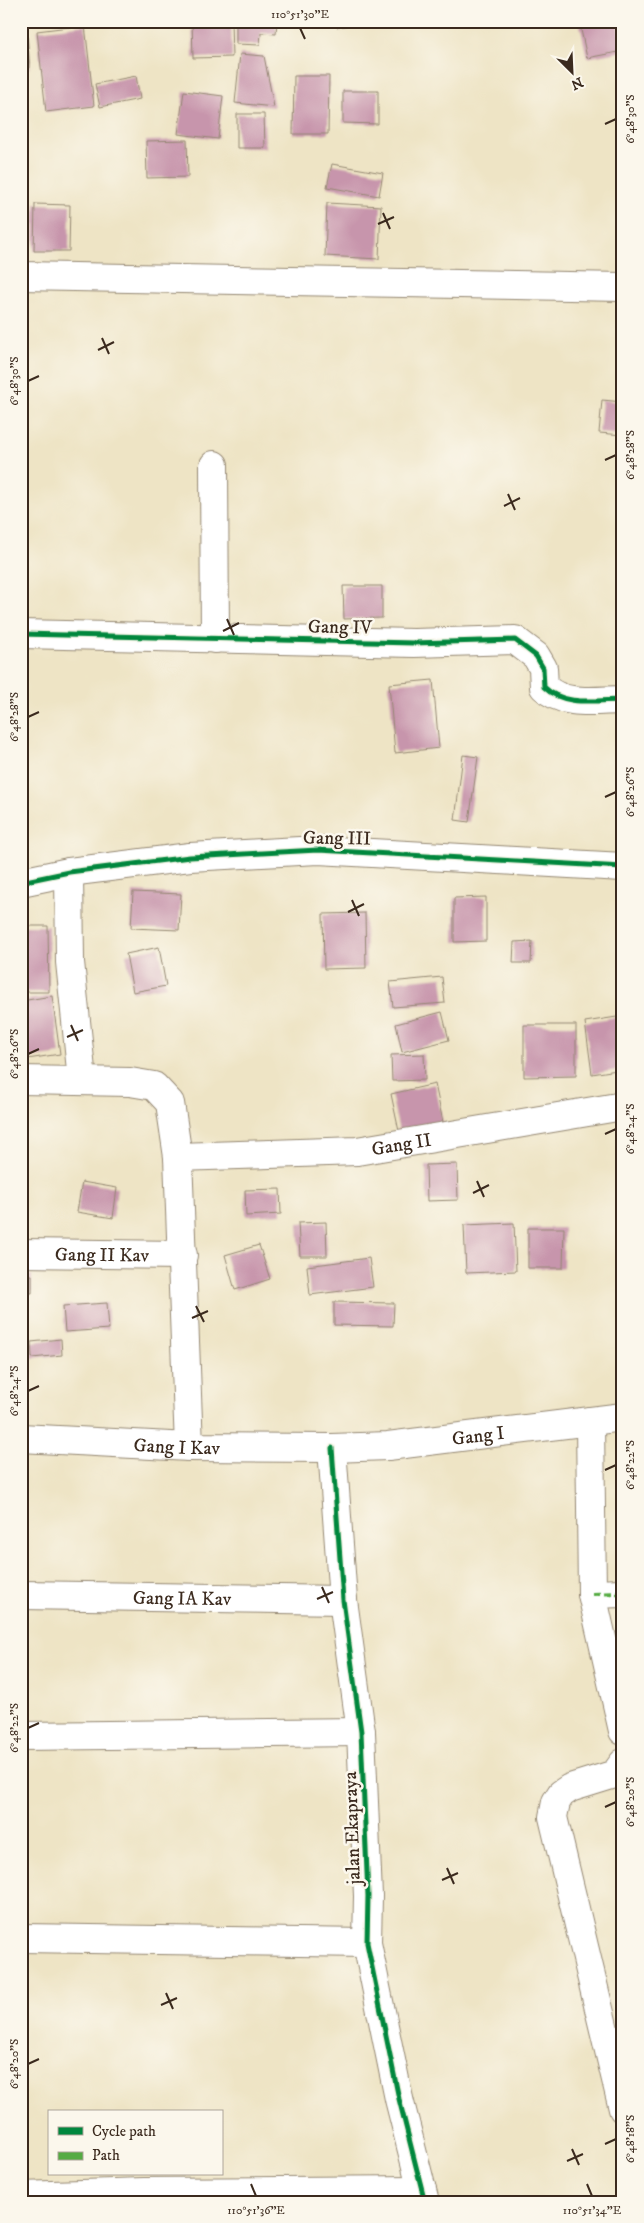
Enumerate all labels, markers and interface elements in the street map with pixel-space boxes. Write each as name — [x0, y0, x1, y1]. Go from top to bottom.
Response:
text: 110°51'30"E — [271, 7, 329, 22]
north arrow — [546, 48, 596, 98]
text: N — [568, 72, 586, 94]
text: 6°48'30"S — [623, 94, 638, 144]
text: 6°48'30"S — [7, 356, 22, 406]
text: 6°48'28"S — [623, 430, 638, 480]
street label: Gang IV — [308, 615, 373, 640]
text: 6°48'28"S — [7, 692, 22, 742]
text: 6°48'26"S — [623, 767, 638, 817]
street label: Gang III — [303, 826, 371, 851]
text: 6°48'26"S — [7, 1029, 22, 1079]
text: 6°48'24"S — [623, 1103, 638, 1155]
street label: Gang II — [370, 1129, 433, 1161]
street label: Gang II Kav — [55, 1243, 150, 1268]
text: 6°48'24"S — [7, 1365, 22, 1417]
street label: Gang I — [451, 1422, 506, 1451]
street label: Gang I Kav — [133, 1434, 221, 1460]
text: 6°48'22"S — [623, 1440, 638, 1490]
street label: Gang IA Kav — [133, 1587, 232, 1611]
text: 6°48'22"S — [7, 1703, 22, 1753]
street label: jalan Ekapraya — [339, 1771, 366, 1888]
text: 6°48'20"S — [623, 1777, 638, 1827]
text: 6°48'20"S — [7, 2039, 22, 2089]
legend — [48, 2110, 222, 2176]
text: 6°48'18"S — [623, 2115, 638, 2163]
text: Cycle path — [92, 2122, 156, 2141]
text: Path — [92, 2146, 120, 2165]
text: 110°51'36"E — [227, 2203, 285, 2218]
text: 110°51'34"E — [563, 2203, 622, 2218]

